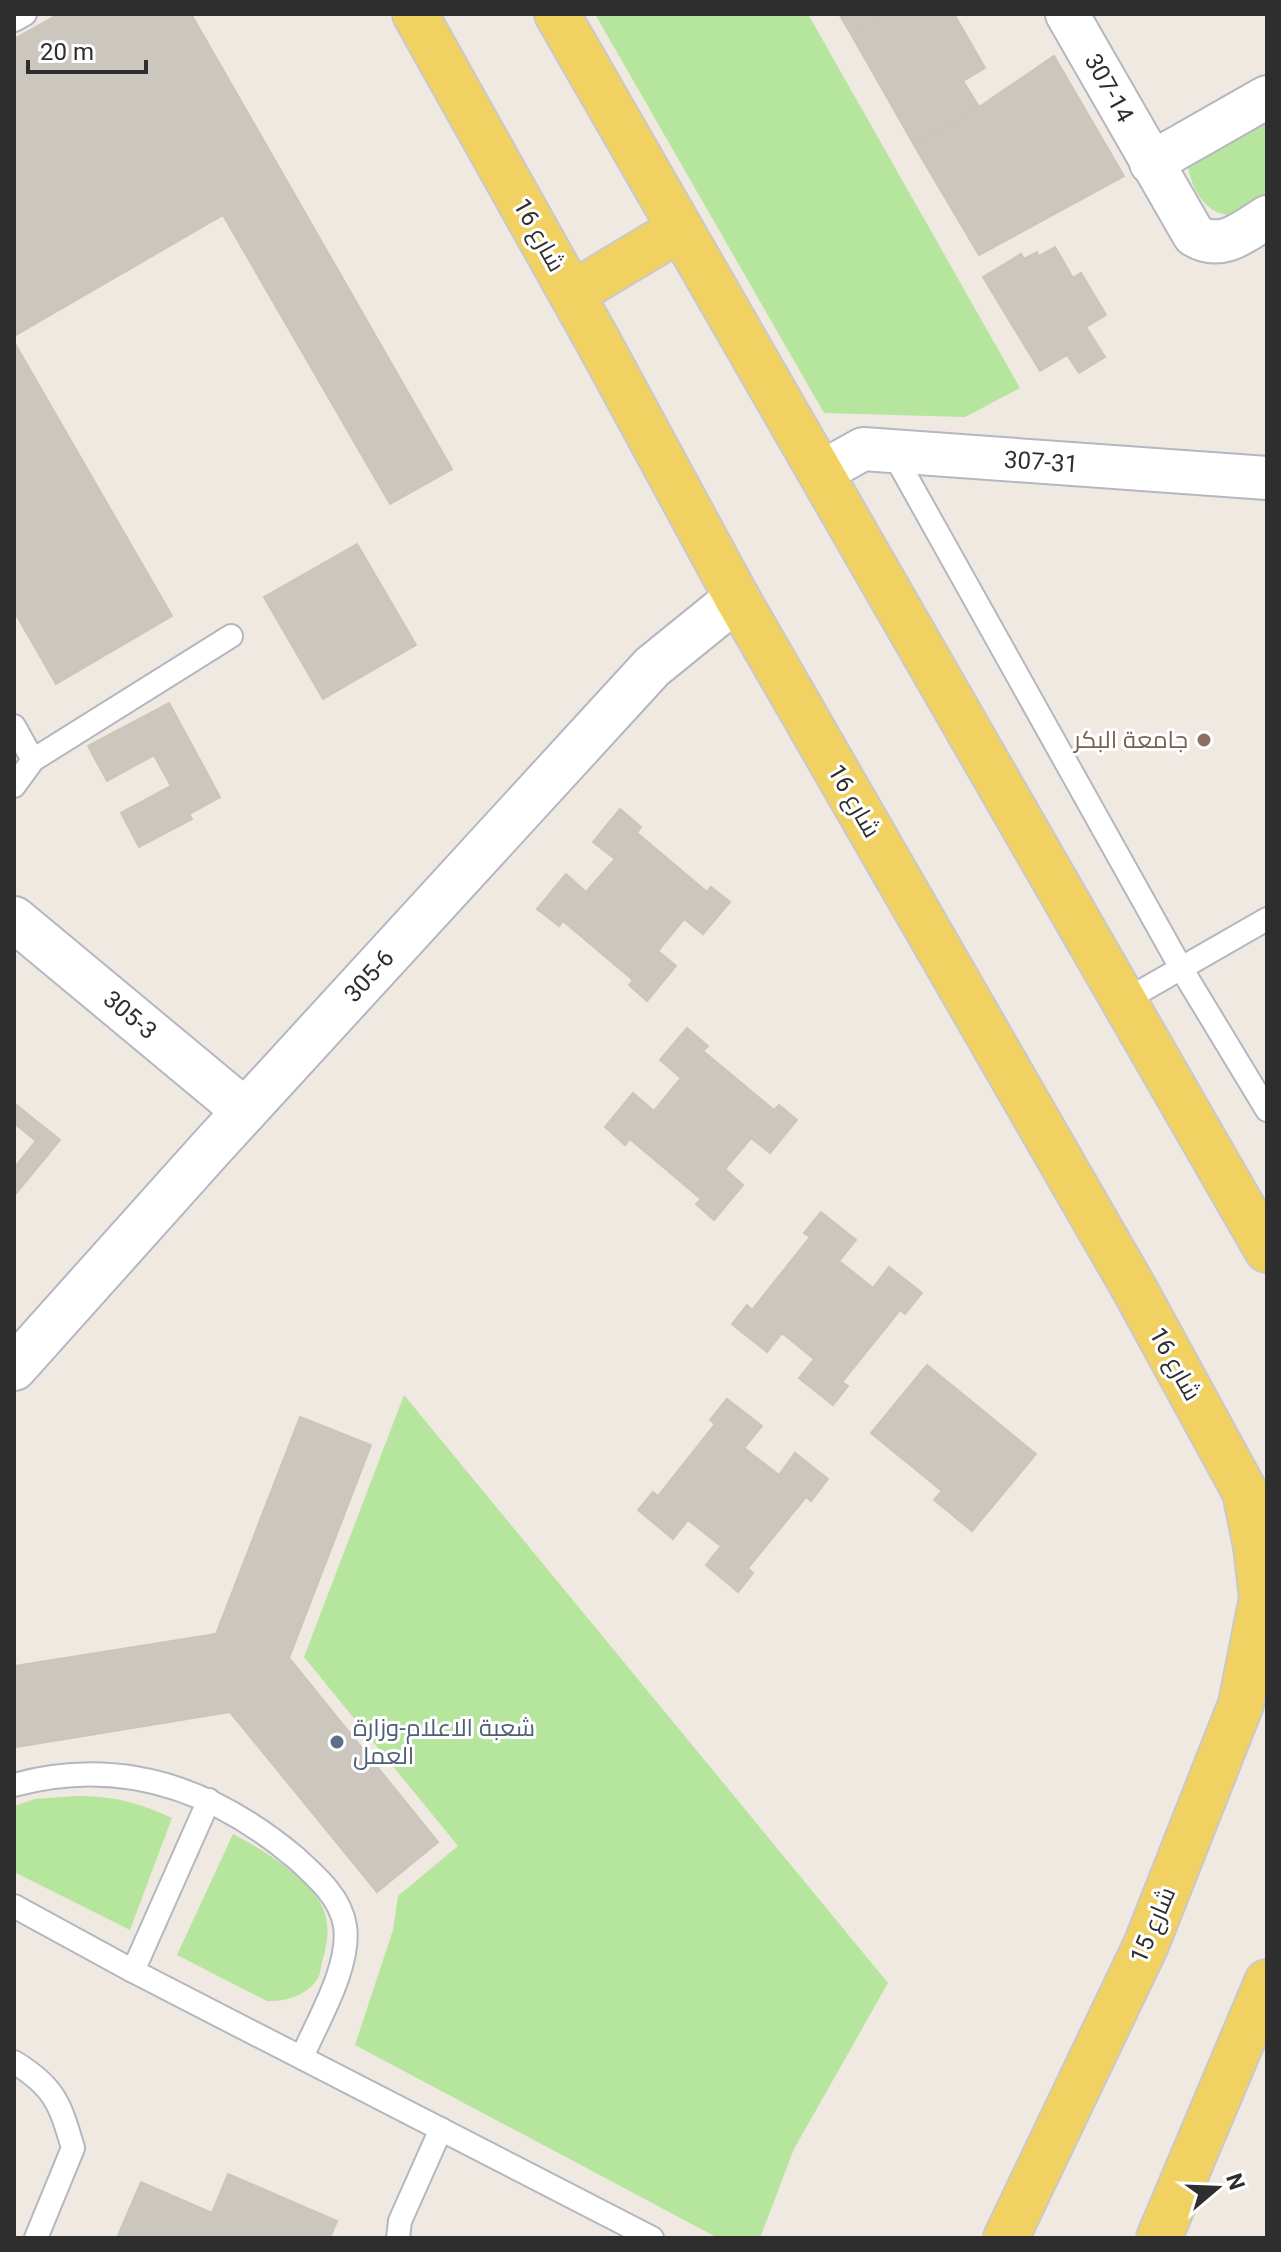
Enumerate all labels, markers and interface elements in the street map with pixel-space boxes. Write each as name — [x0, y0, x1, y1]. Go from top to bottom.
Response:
scale bar — [28, 24, 146, 74]
text: 20 m — [40, 38, 94, 66]
street label: 307-14 — [1079, 49, 1139, 127]
street label: شارع 16 — [506, 193, 571, 277]
street label: 307-31 — [1003, 445, 1079, 479]
place label: جامعة البكر — [1072, 726, 1188, 754]
marker: جامعة البكر — [1195, 731, 1213, 749]
street label: شارع 16 — [820, 760, 886, 843]
street label: 305-6 — [338, 944, 400, 1008]
street label: 305-3 — [98, 985, 162, 1045]
street label: شارع 16 — [1142, 1322, 1207, 1406]
place label: شعبة الاعلام-وزارة العمل — [353, 1714, 535, 1770]
marker: شعبة الاعلام-وزارة العمل — [328, 1733, 346, 1751]
street label: شارع 15 — [1125, 1883, 1183, 1968]
north arrow — [1177, 2148, 1257, 2228]
text: N — [1221, 2170, 1250, 2193]

